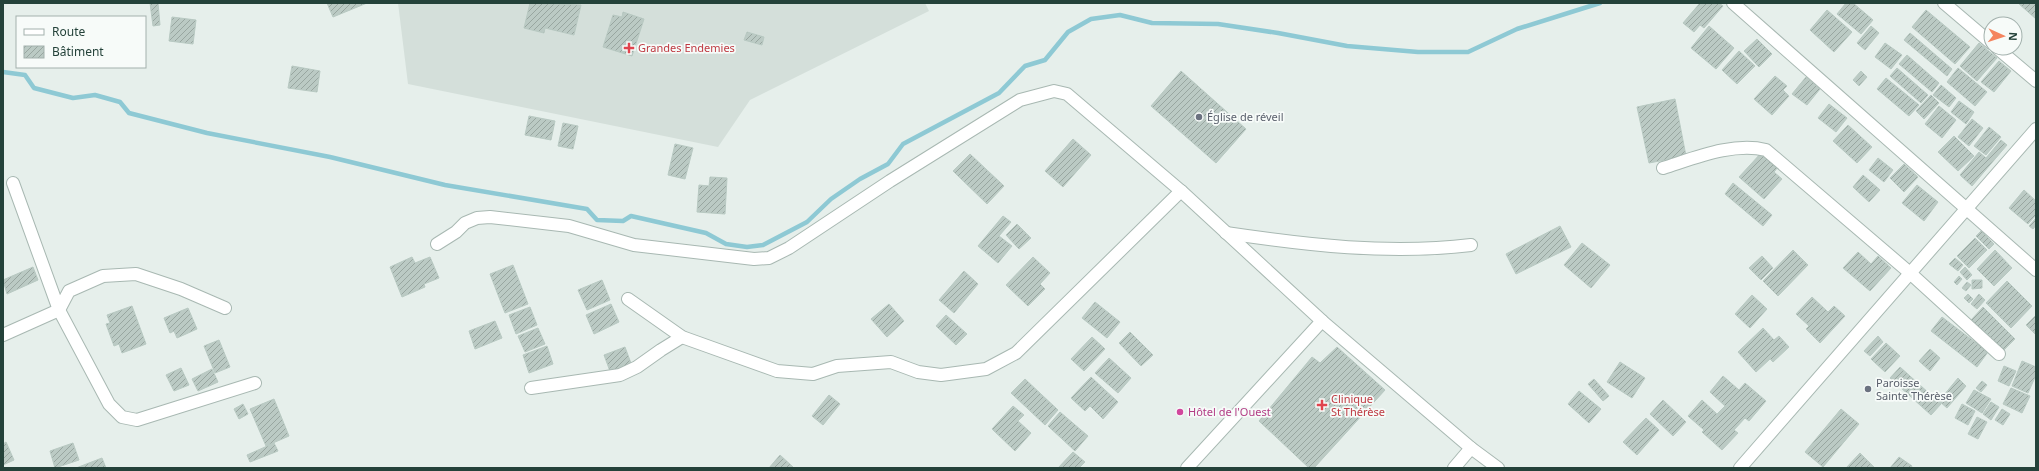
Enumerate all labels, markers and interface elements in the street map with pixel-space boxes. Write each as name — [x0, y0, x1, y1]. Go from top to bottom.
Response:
legend — [16, 16, 146, 68]
north arrow — [1983, 16, 2023, 56]
text: Route — [52, 23, 85, 40]
text: N — [2006, 32, 2021, 41]
place label: Grandes Endemies — [638, 40, 735, 55]
marker: Grandes Endemies — [623, 42, 635, 54]
text: Bâtiment — [52, 43, 104, 60]
place label: Église de réveil — [1207, 109, 1284, 124]
marker: Église de réveil — [1194, 112, 1204, 122]
place label: Paroisse Sainte Thérèse — [1876, 375, 1952, 403]
marker: Paroisse Sainte Thérèse — [1863, 384, 1873, 394]
place label: Clinique St Thérèse — [1331, 391, 1385, 419]
marker: Clinique St Thérèse — [1316, 399, 1328, 411]
place label: Hôtel de l'Ouest — [1188, 404, 1271, 419]
marker: Hôtel de l'Ouest — [1175, 407, 1185, 417]

